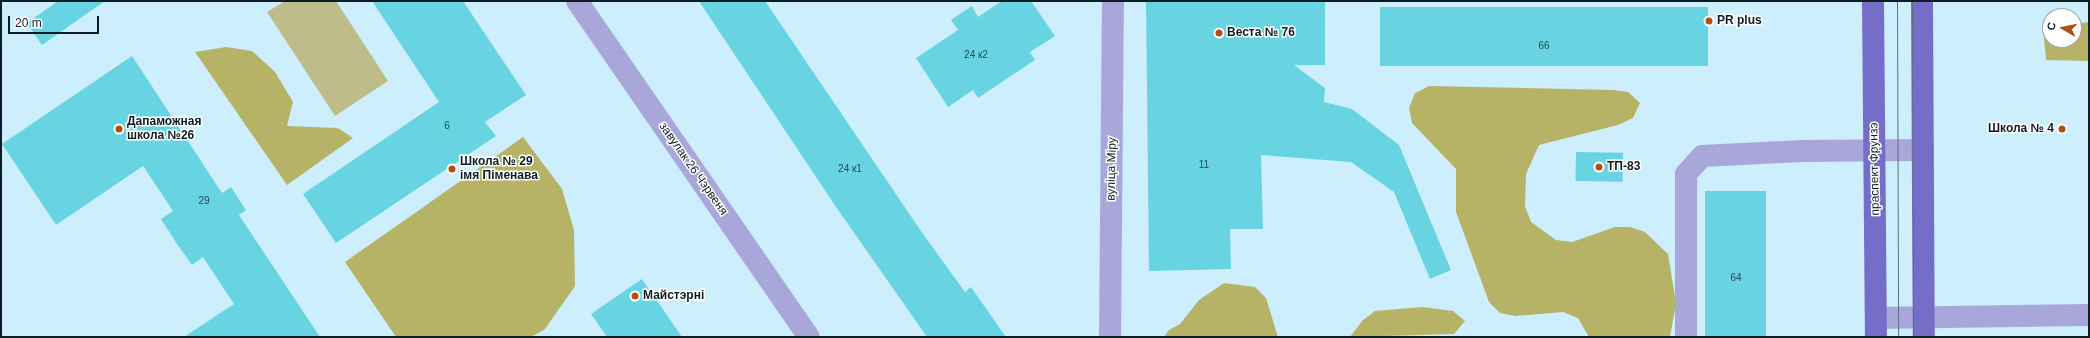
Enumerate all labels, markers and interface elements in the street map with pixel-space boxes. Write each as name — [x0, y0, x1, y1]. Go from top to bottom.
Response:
scale bar — [10, 8, 101, 34]
north arrow — [2042, 8, 2082, 48]
place label: PR plus — [1717, 14, 1762, 28]
text: 20 m — [15, 16, 42, 30]
marker: PR plus — [1704, 16, 1714, 26]
text: С — [2045, 21, 2058, 31]
place label: Веста № 76 — [1227, 26, 1295, 40]
marker: Веста № 76 — [1214, 28, 1224, 38]
house number: 66 — [1538, 40, 1550, 52]
house number: 24 к2 — [964, 49, 988, 61]
place label: Дапаможная школа №26 — [127, 115, 201, 143]
house number: 6 — [444, 120, 450, 132]
street label: завулак 26 Чэрвеня — [656, 120, 730, 218]
street label: праспект Фрунзэ — [1867, 122, 1883, 216]
place label: Школа № 4 — [1988, 122, 2054, 136]
marker: Дапаможная школа №26 — [114, 124, 124, 134]
marker: Школа № 4 — [2057, 124, 2067, 134]
street label: вуліца Міру — [1104, 137, 1120, 201]
place label: Школа № 29 імя Піменава — [460, 155, 538, 183]
house number: 11 — [1199, 159, 1209, 171]
place label: ТП-83 — [1607, 160, 1640, 174]
marker: ТП-83 — [1594, 162, 1604, 172]
house number: 24 к1 — [838, 163, 862, 175]
marker: Школа № 29 імя Піменава — [447, 164, 457, 174]
house number: 29 — [198, 195, 210, 207]
house number: 64 — [1730, 272, 1742, 284]
place label: Майстэрні — [643, 289, 704, 303]
marker: Майстэрні — [630, 291, 640, 301]

